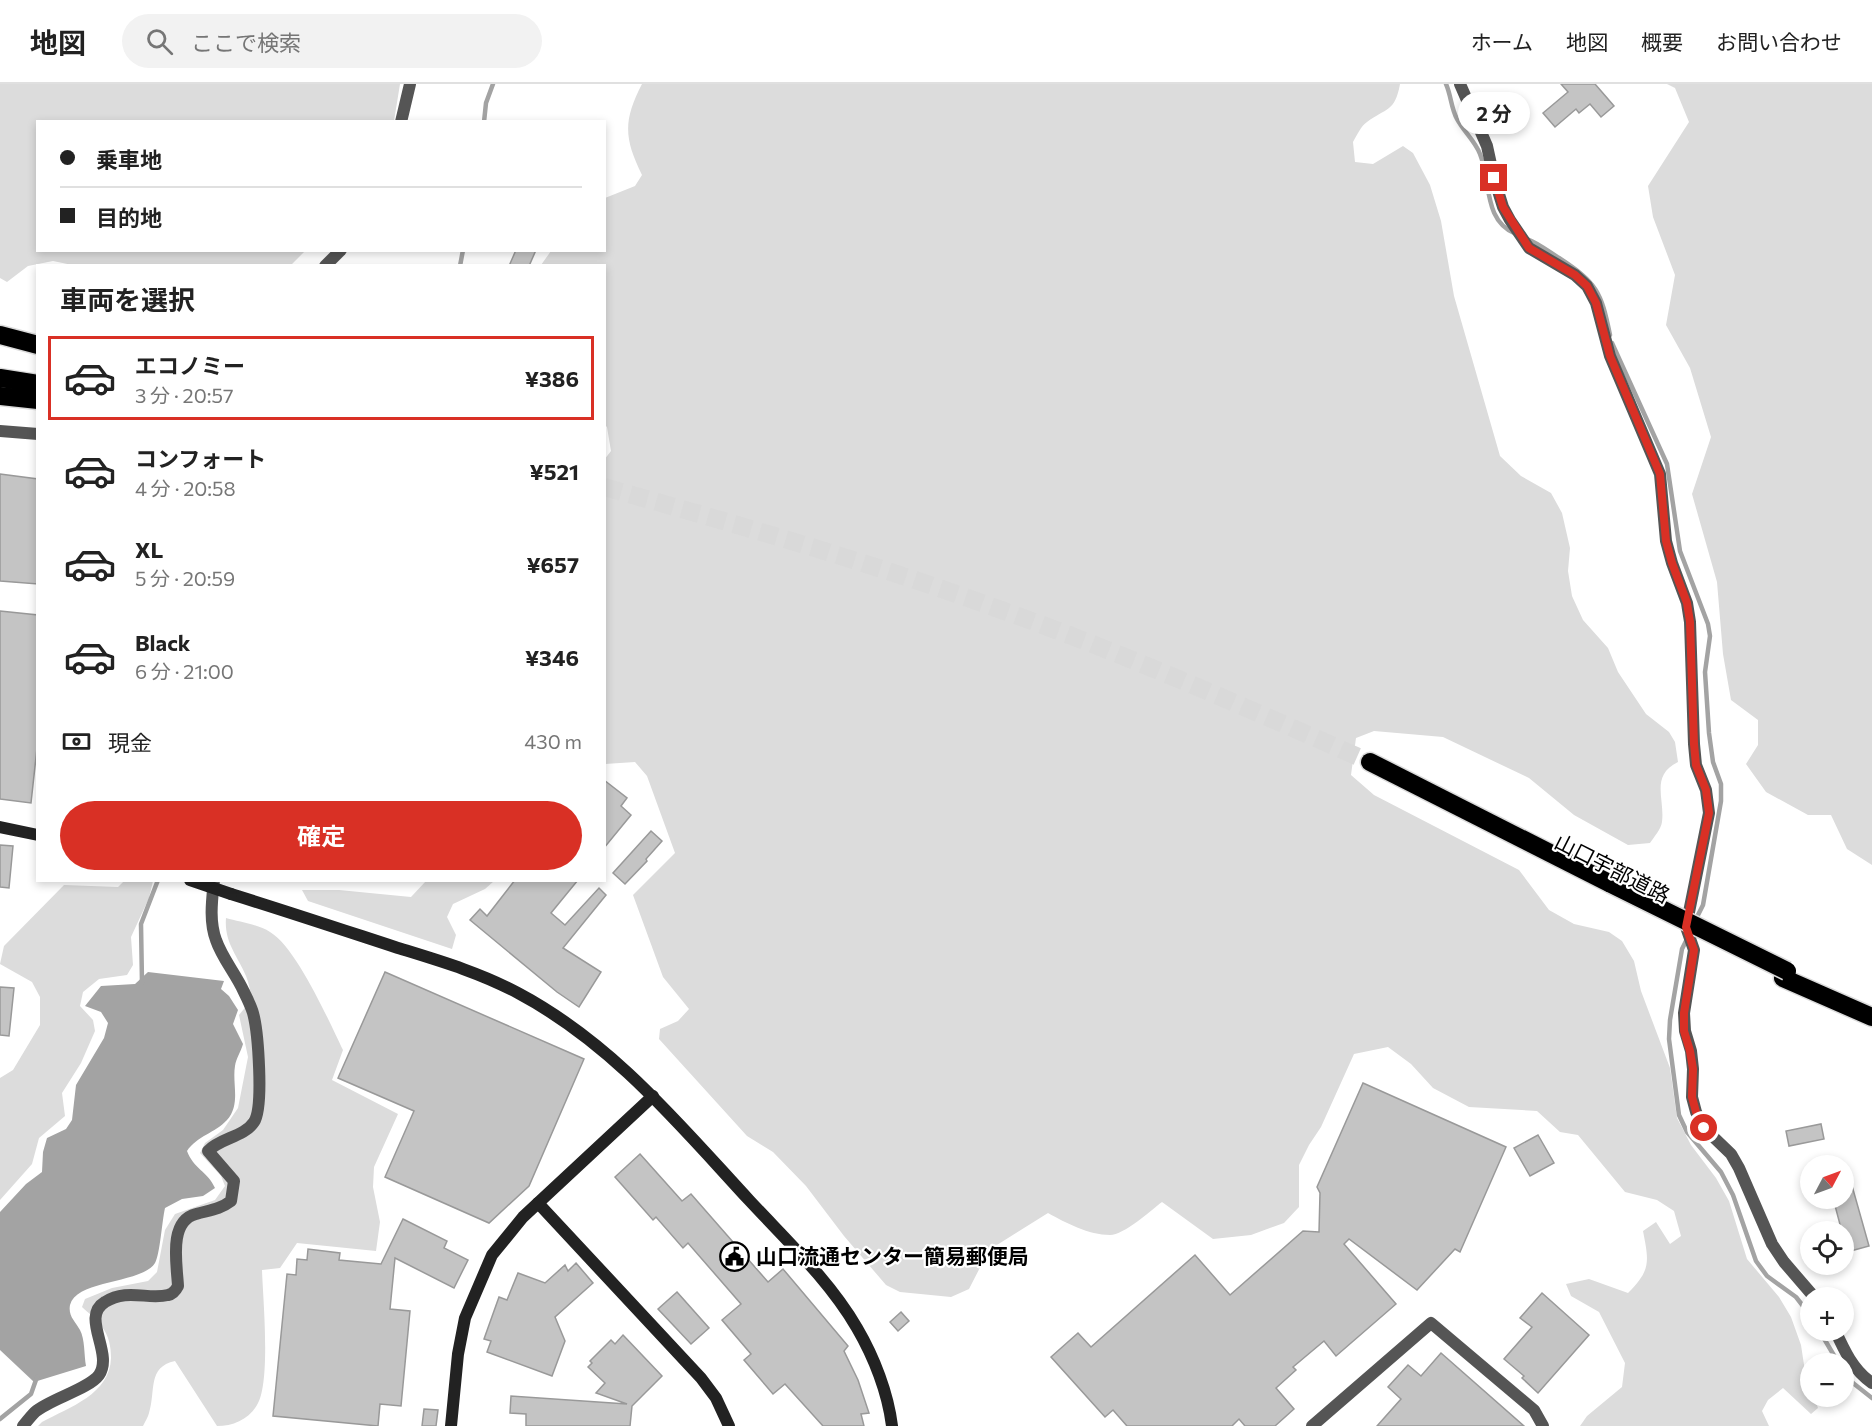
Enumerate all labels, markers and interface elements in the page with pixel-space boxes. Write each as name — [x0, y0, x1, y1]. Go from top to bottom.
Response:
search box — [122, 14, 542, 68]
text: 地図 — [30, 25, 86, 59]
icon: search — [143, 25, 176, 58]
text: ここで検索 — [191, 29, 301, 56]
text: ホーム — [1471, 29, 1533, 54]
text: 地図 — [1566, 29, 1608, 54]
text: 概要 — [1641, 29, 1683, 54]
text: お問い合わせ — [1716, 29, 1842, 54]
callout: 2 分 — [1458, 91, 1530, 133]
text: 2 分 — [1476, 101, 1512, 125]
text: 乗車地 — [96, 146, 162, 173]
route end — [1480, 164, 1507, 191]
text: 目的地 — [96, 204, 162, 231]
text: 車両を選択 — [60, 283, 195, 316]
icon: car — [63, 351, 117, 405]
text: エコノミー — [135, 352, 245, 379]
text: ¥386 — [525, 365, 579, 392]
text: 3 分 · 20:57 — [135, 383, 233, 407]
icon: car — [63, 444, 117, 498]
text: コンフォート — [135, 445, 266, 472]
text: ¥521 — [529, 458, 579, 485]
text: 4 分 · 20:58 — [135, 476, 236, 500]
text: XL — [135, 536, 163, 563]
icon: car — [63, 537, 117, 591]
text: ¥657 — [526, 551, 579, 578]
text: 5 分 · 20:59 — [135, 566, 235, 590]
text: Black — [135, 629, 190, 656]
icon: car — [63, 630, 117, 684]
text: ¥346 — [525, 644, 579, 671]
text: 6 分 · 21:00 — [135, 659, 234, 683]
icon: cash — [60, 725, 93, 758]
text: 現金 — [108, 729, 152, 756]
text: 430 m — [524, 729, 582, 753]
button: 確定 — [60, 801, 582, 870]
street label: 山口宇部道路 — [1551, 828, 1674, 907]
route start — [1690, 1114, 1717, 1141]
north arrow — [1800, 1155, 1854, 1209]
map controls — [1800, 1155, 1854, 1407]
button: locate — [1800, 1221, 1854, 1275]
public building icon: 山口流通センター簡易郵便局 — [719, 1241, 751, 1273]
place label: 山口流通センター簡易郵便局 — [756, 1243, 1029, 1268]
button: + — [1800, 1287, 1854, 1341]
button: − — [1800, 1353, 1854, 1407]

